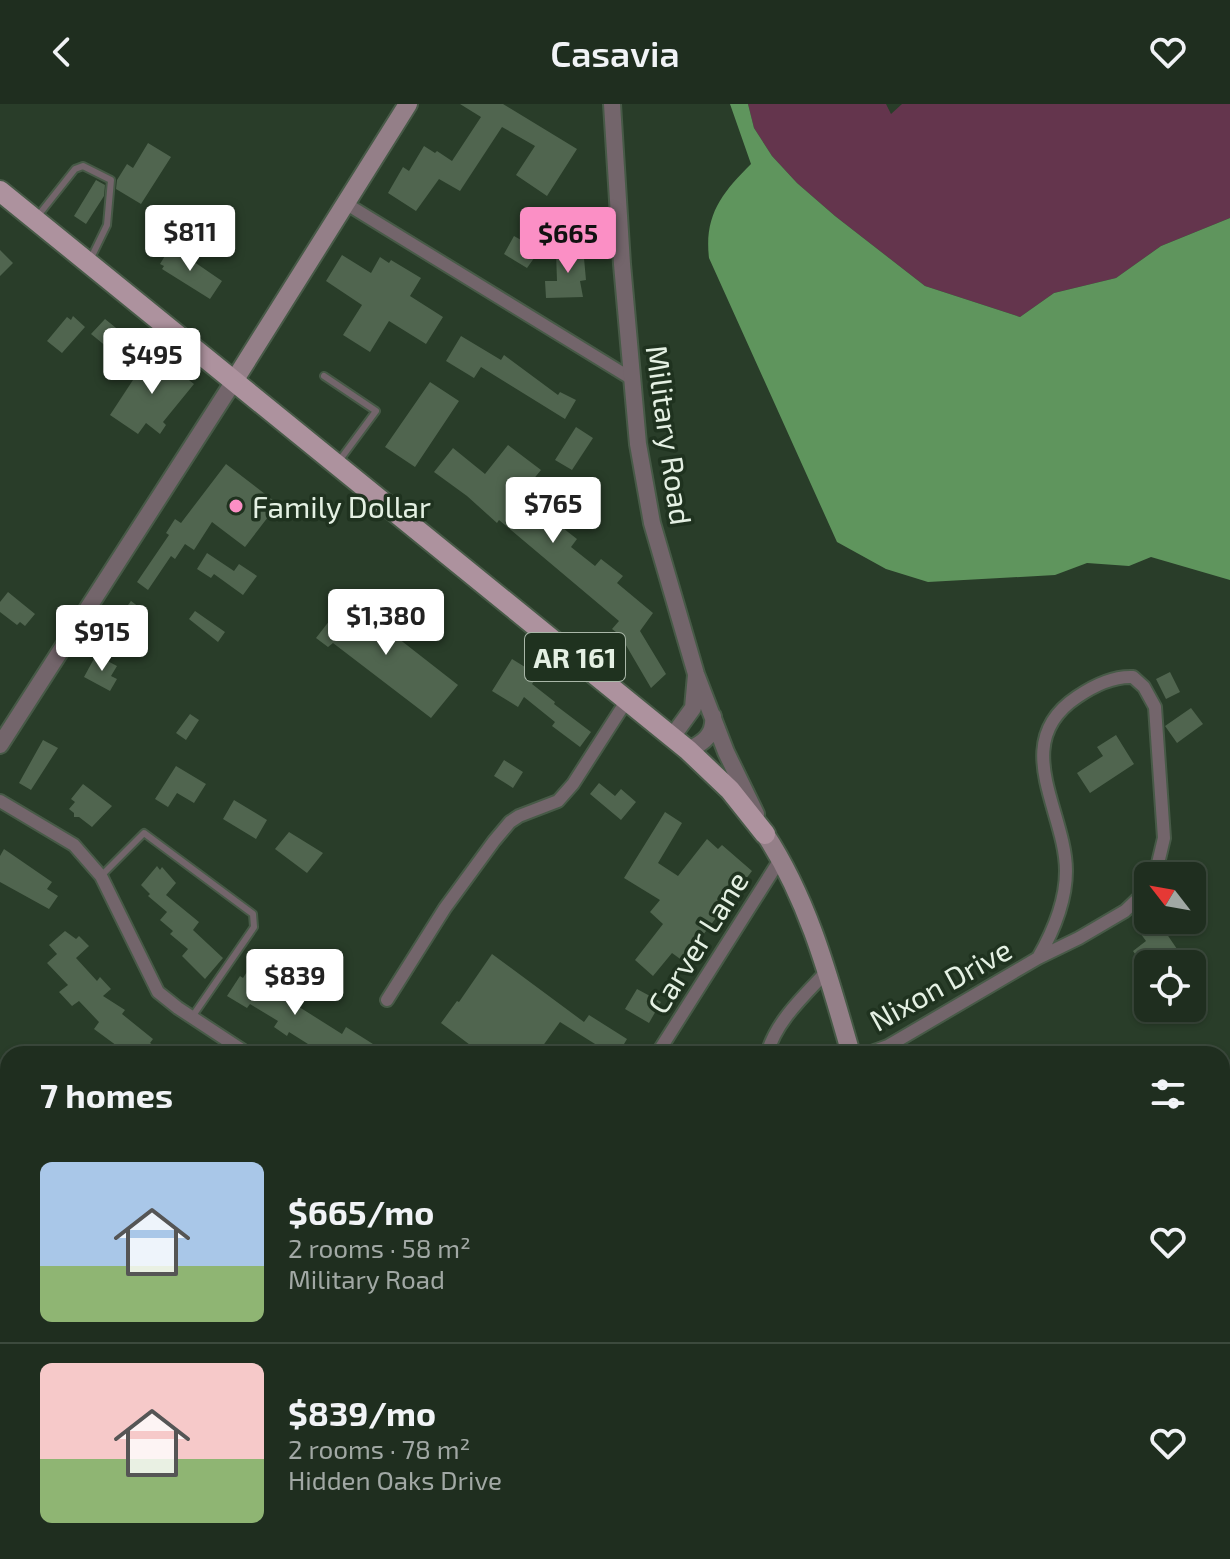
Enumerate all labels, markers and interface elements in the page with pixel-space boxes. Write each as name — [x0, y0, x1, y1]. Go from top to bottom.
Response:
icon: back — [40, 30, 84, 74]
icon: heart — [1146, 30, 1190, 74]
text: Casavia — [550, 31, 680, 74]
pin: $811 — [143, 205, 237, 273]
pin: $665 — [521, 207, 615, 275]
text: $811 — [163, 215, 217, 246]
text: $665 — [538, 217, 598, 248]
pin: $495 — [105, 328, 199, 396]
text: $495 — [121, 338, 183, 369]
street label: Military Road — [640, 343, 700, 527]
pin: $765 — [506, 477, 600, 545]
text: $765 — [524, 487, 582, 518]
place label: Family Dollar — [252, 488, 431, 524]
marker: Family Dollar — [227, 497, 245, 515]
pin: $1,380 — [321, 589, 451, 657]
text: $1,380 — [346, 599, 426, 630]
pin: $915 — [55, 605, 149, 673]
text: $915 — [74, 615, 130, 646]
road number: AR 161 — [525, 633, 625, 681]
north arrow — [1134, 862, 1206, 934]
map controls — [1134, 862, 1206, 1022]
street label: Carver Lane — [639, 864, 755, 1020]
street label: Nixon Drive — [863, 930, 1017, 1038]
pin: $839 — [248, 949, 342, 1017]
button: locate — [1134, 950, 1206, 1022]
text: $839 — [264, 959, 326, 990]
icon: filters — [1146, 1072, 1190, 1116]
text: 7 homes — [40, 1074, 173, 1115]
text: $665/mo — [288, 1191, 434, 1232]
icon: home — [104, 1194, 200, 1290]
icon: heart — [1146, 1220, 1190, 1264]
text: 2 rooms · 58 m² — [288, 1232, 471, 1263]
text: Military Road — [288, 1263, 445, 1294]
text: $839/mo — [288, 1392, 436, 1433]
icon: home — [104, 1395, 200, 1491]
icon: heart — [1146, 1421, 1190, 1465]
text: 2 rooms · 78 m² — [288, 1433, 470, 1464]
text: Hidden Oaks Drive — [288, 1464, 502, 1495]

